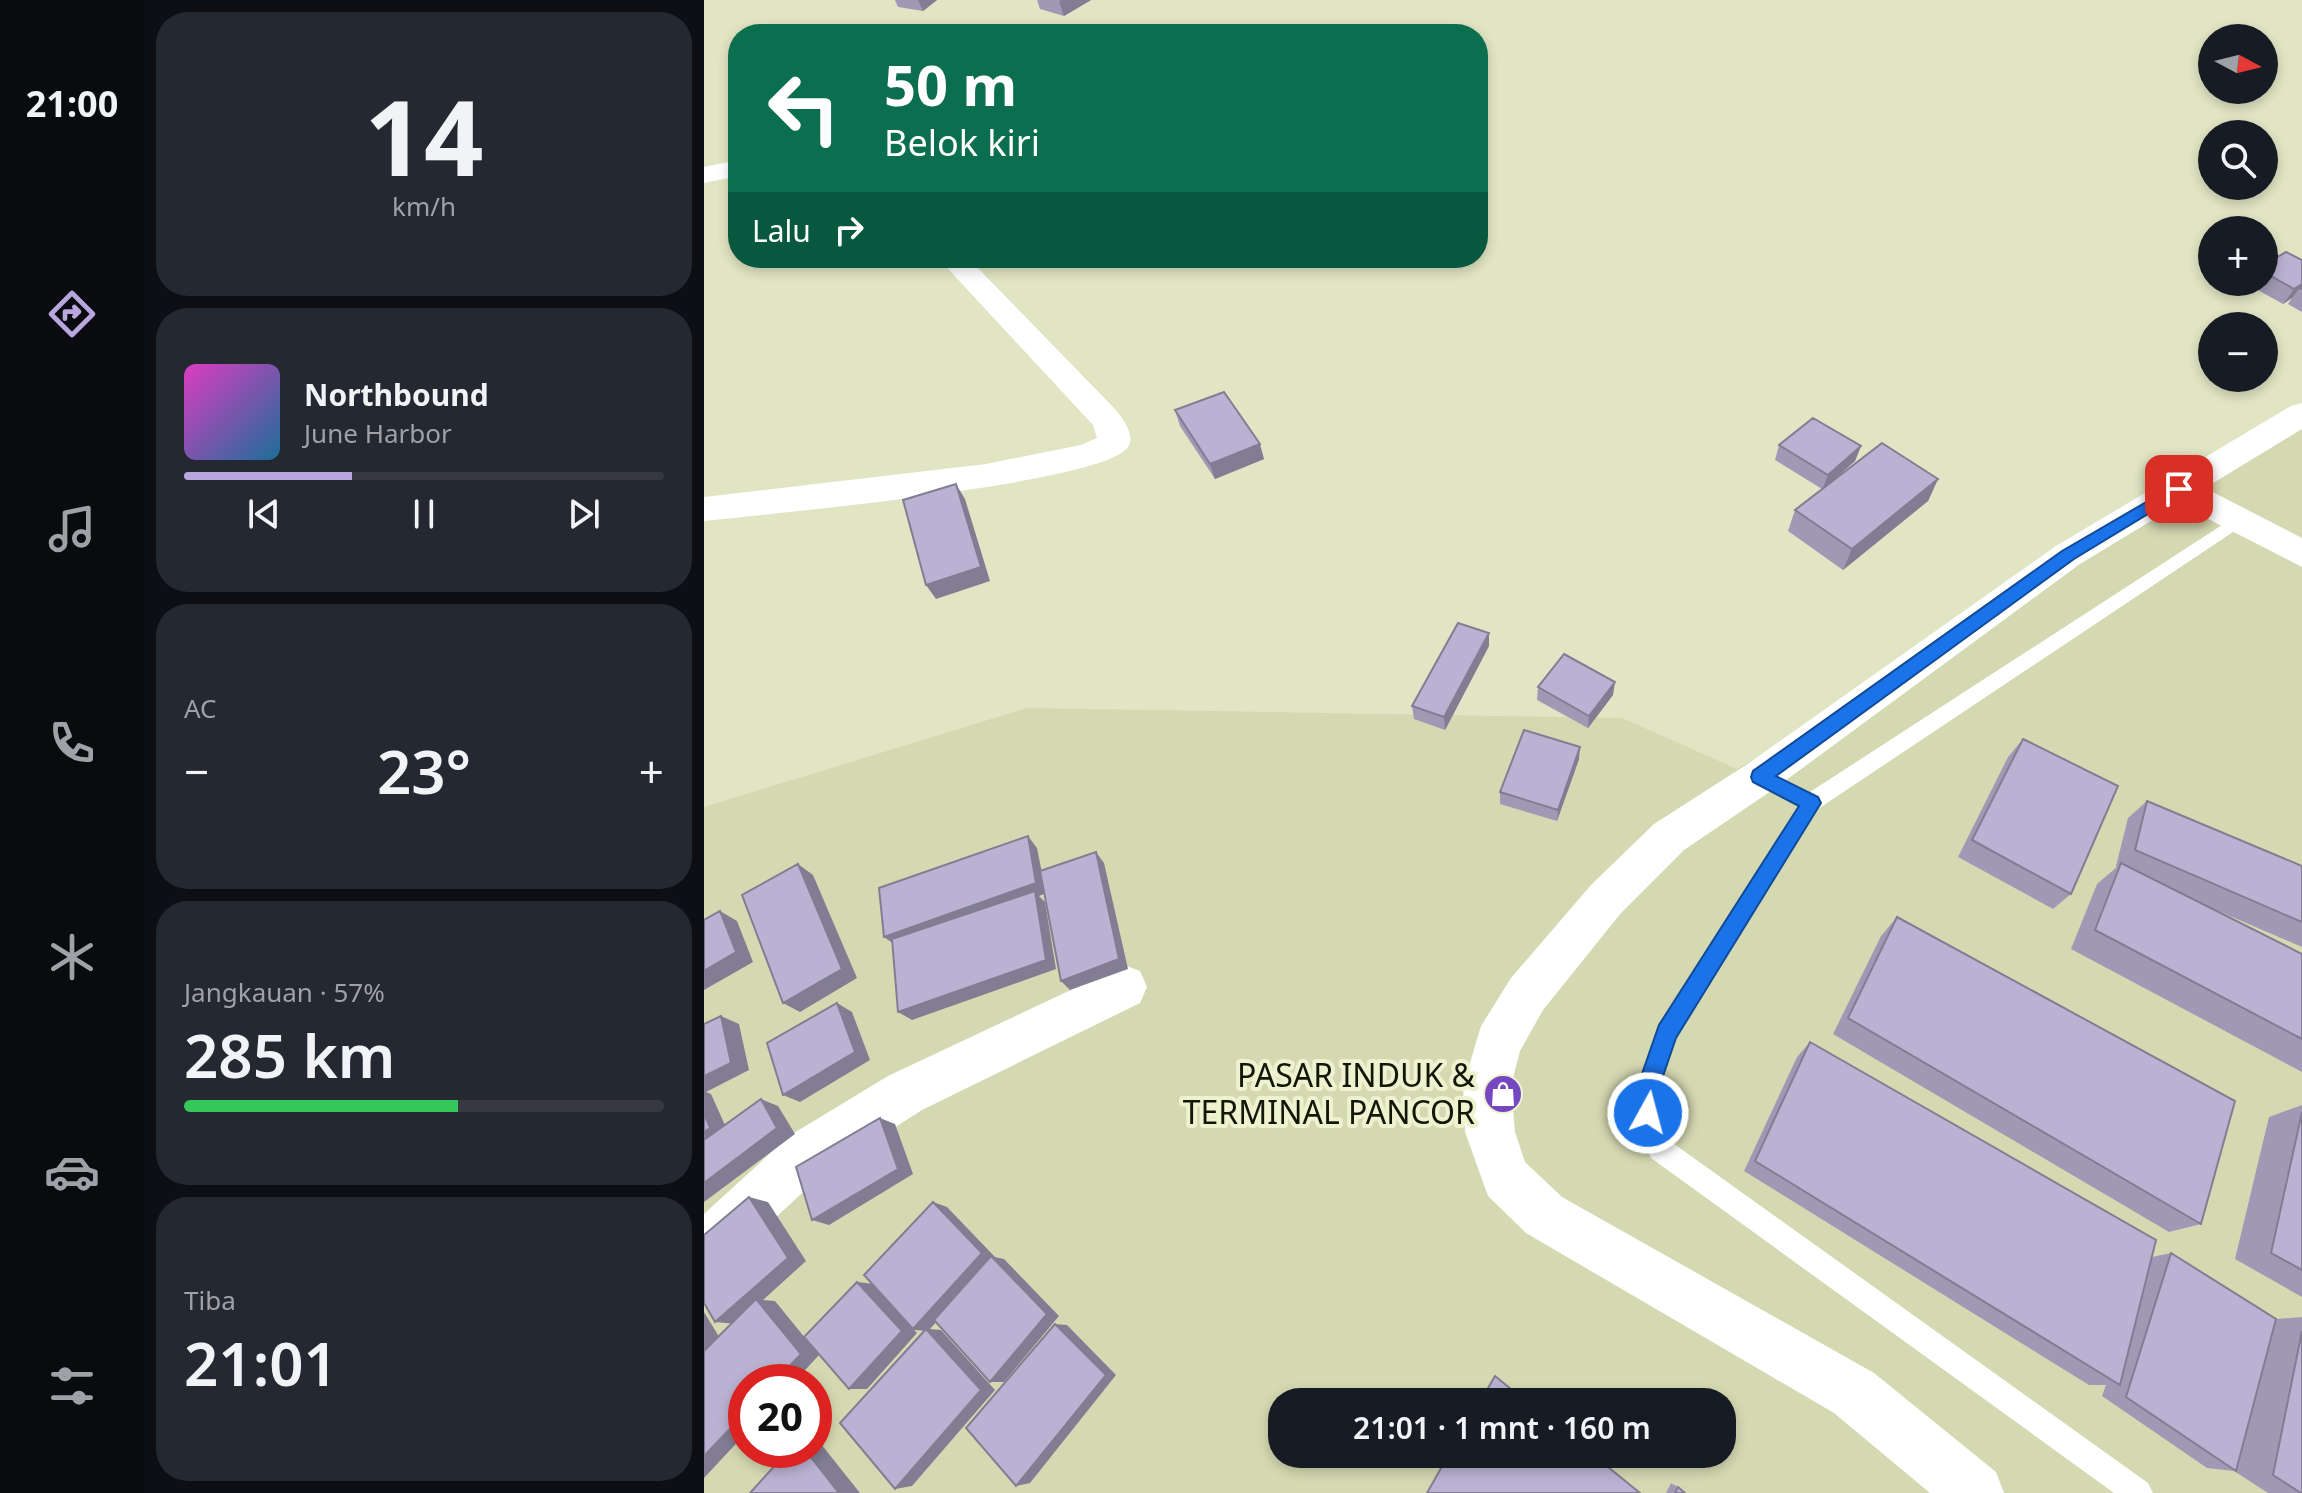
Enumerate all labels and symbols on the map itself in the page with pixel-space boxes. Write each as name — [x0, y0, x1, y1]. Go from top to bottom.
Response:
north arrow — [2198, 24, 2278, 104]
pin — [2145, 455, 2213, 523]
place label: PASAR INDUK & TERMINAL PANCOR — [1183, 1053, 1476, 1133]
position arrow — [1606, 1071, 1690, 1155]
shop icon: PASAR INDUK & TERMINAL PANCOR — [1482, 1073, 1524, 1115]
speed limit sign: 20 — [728, 1364, 832, 1468]

